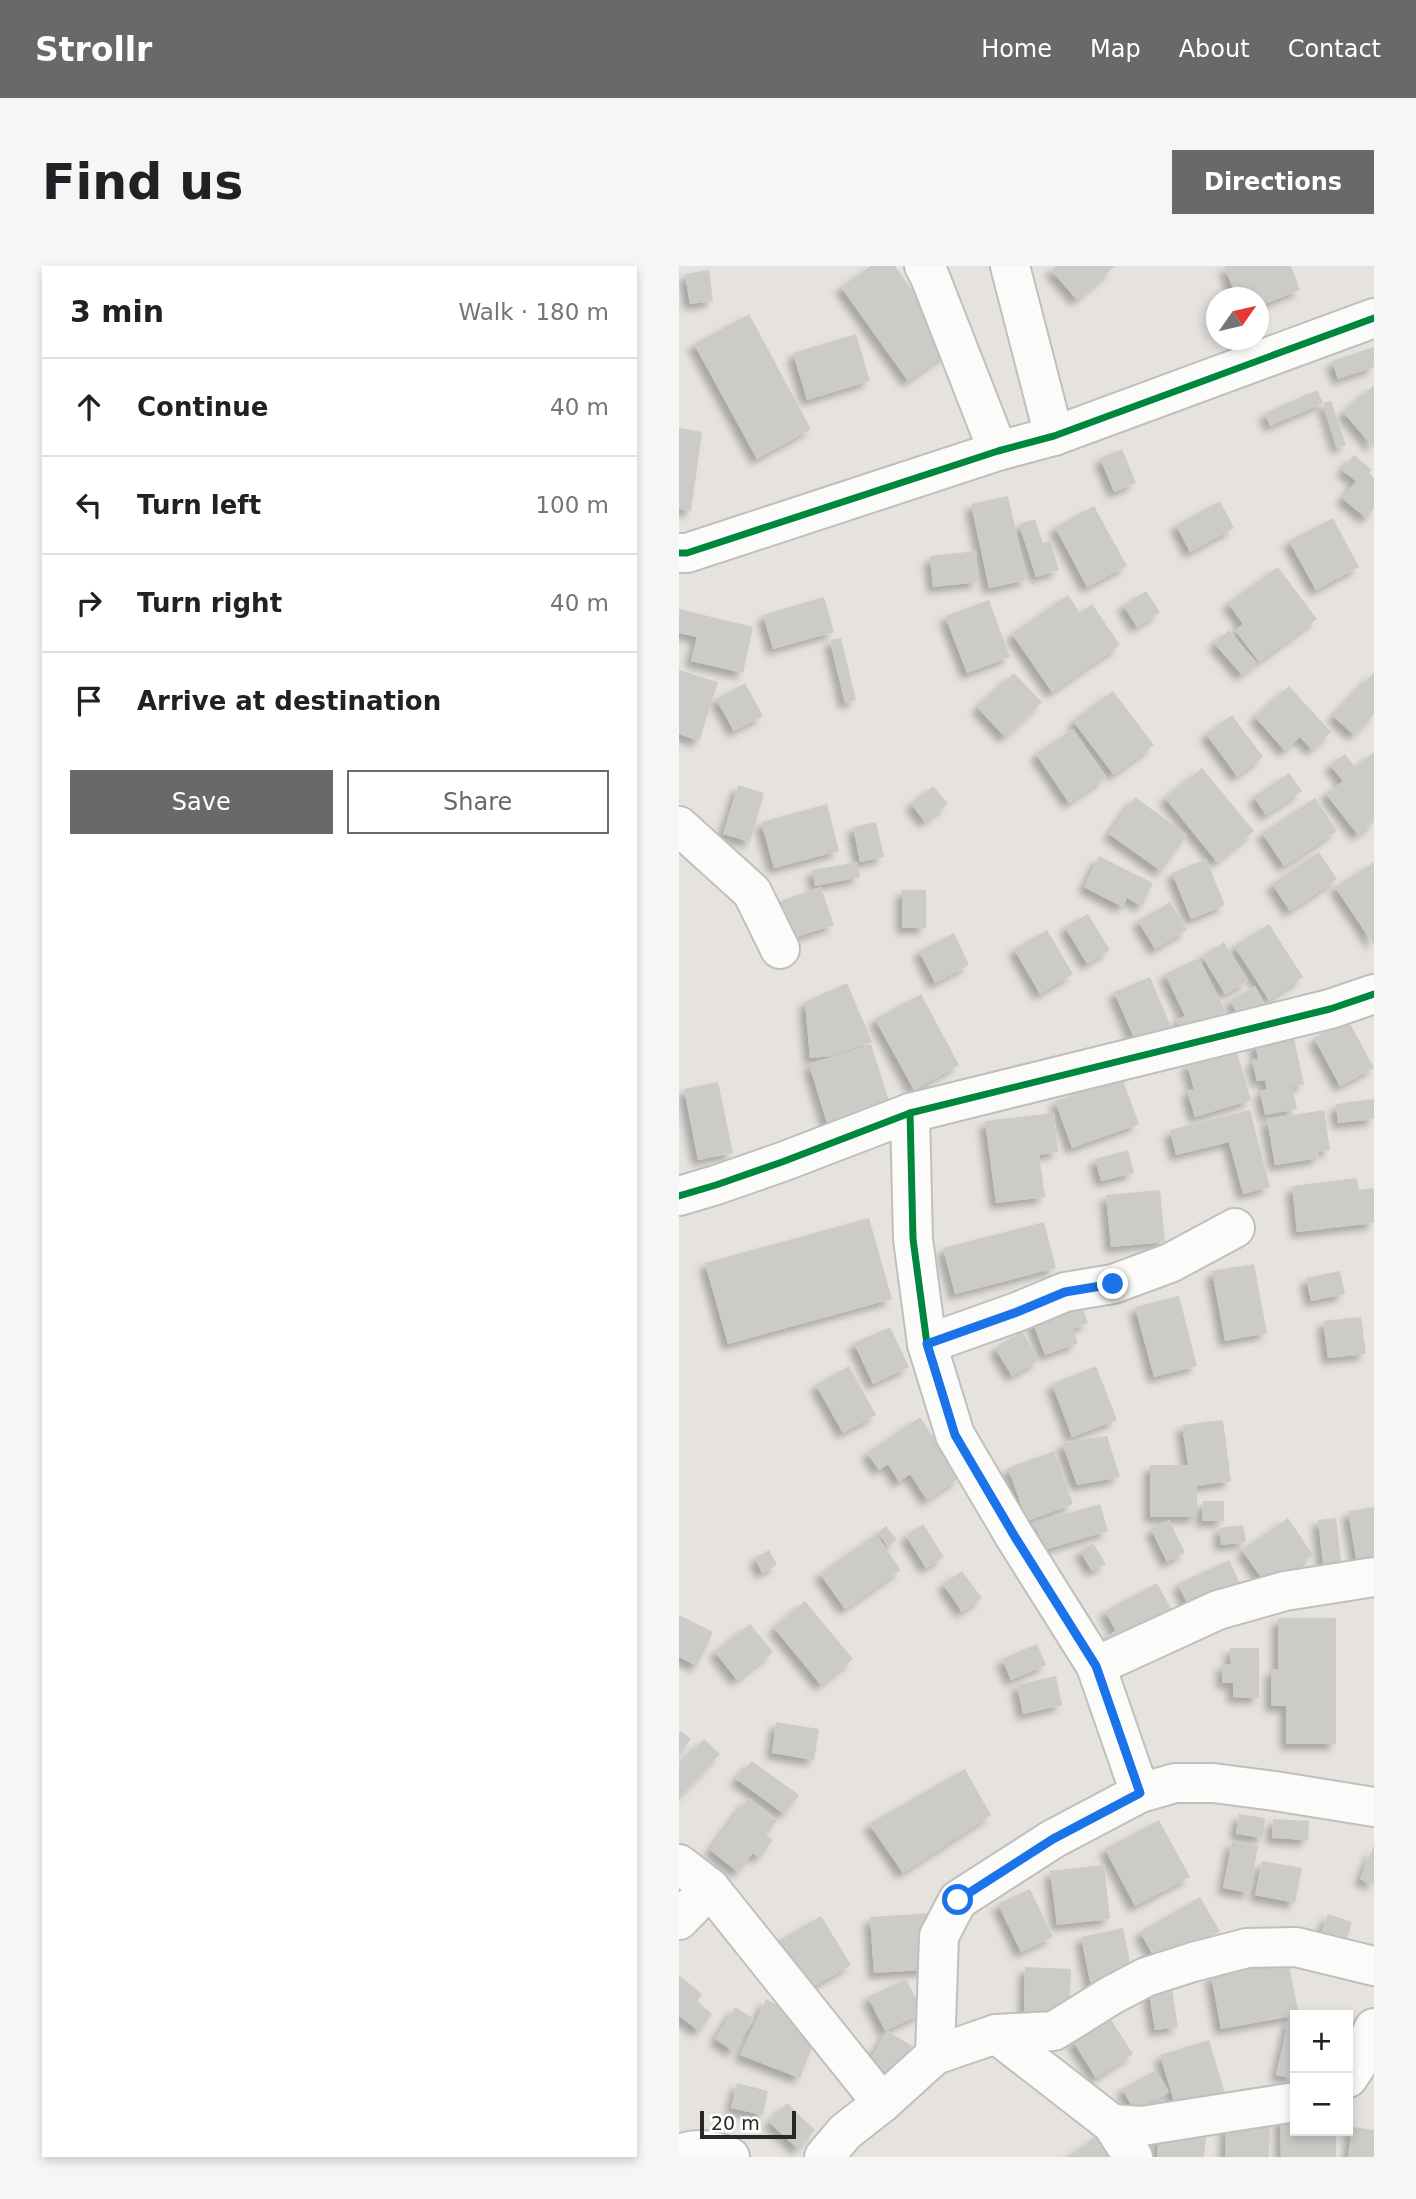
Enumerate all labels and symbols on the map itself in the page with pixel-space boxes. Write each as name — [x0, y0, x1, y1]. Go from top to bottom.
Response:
north arrow — [1206, 287, 1269, 350]
route end — [1097, 1268, 1128, 1299]
route start — [942, 1884, 973, 1915]
scale bar — [700, 2108, 796, 2140]

